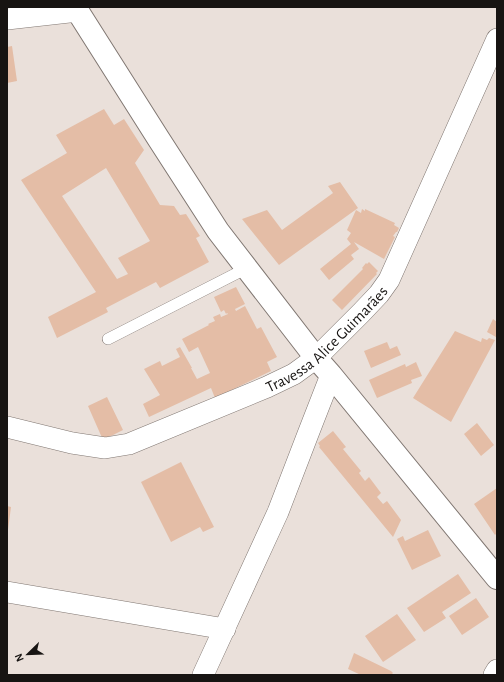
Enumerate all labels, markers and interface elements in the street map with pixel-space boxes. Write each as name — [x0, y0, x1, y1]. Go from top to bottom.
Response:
street label: Travessa Alice Guimarães — [263, 284, 391, 395]
north arrow — [8, 634, 48, 674]
text: N — [13, 652, 26, 663]

